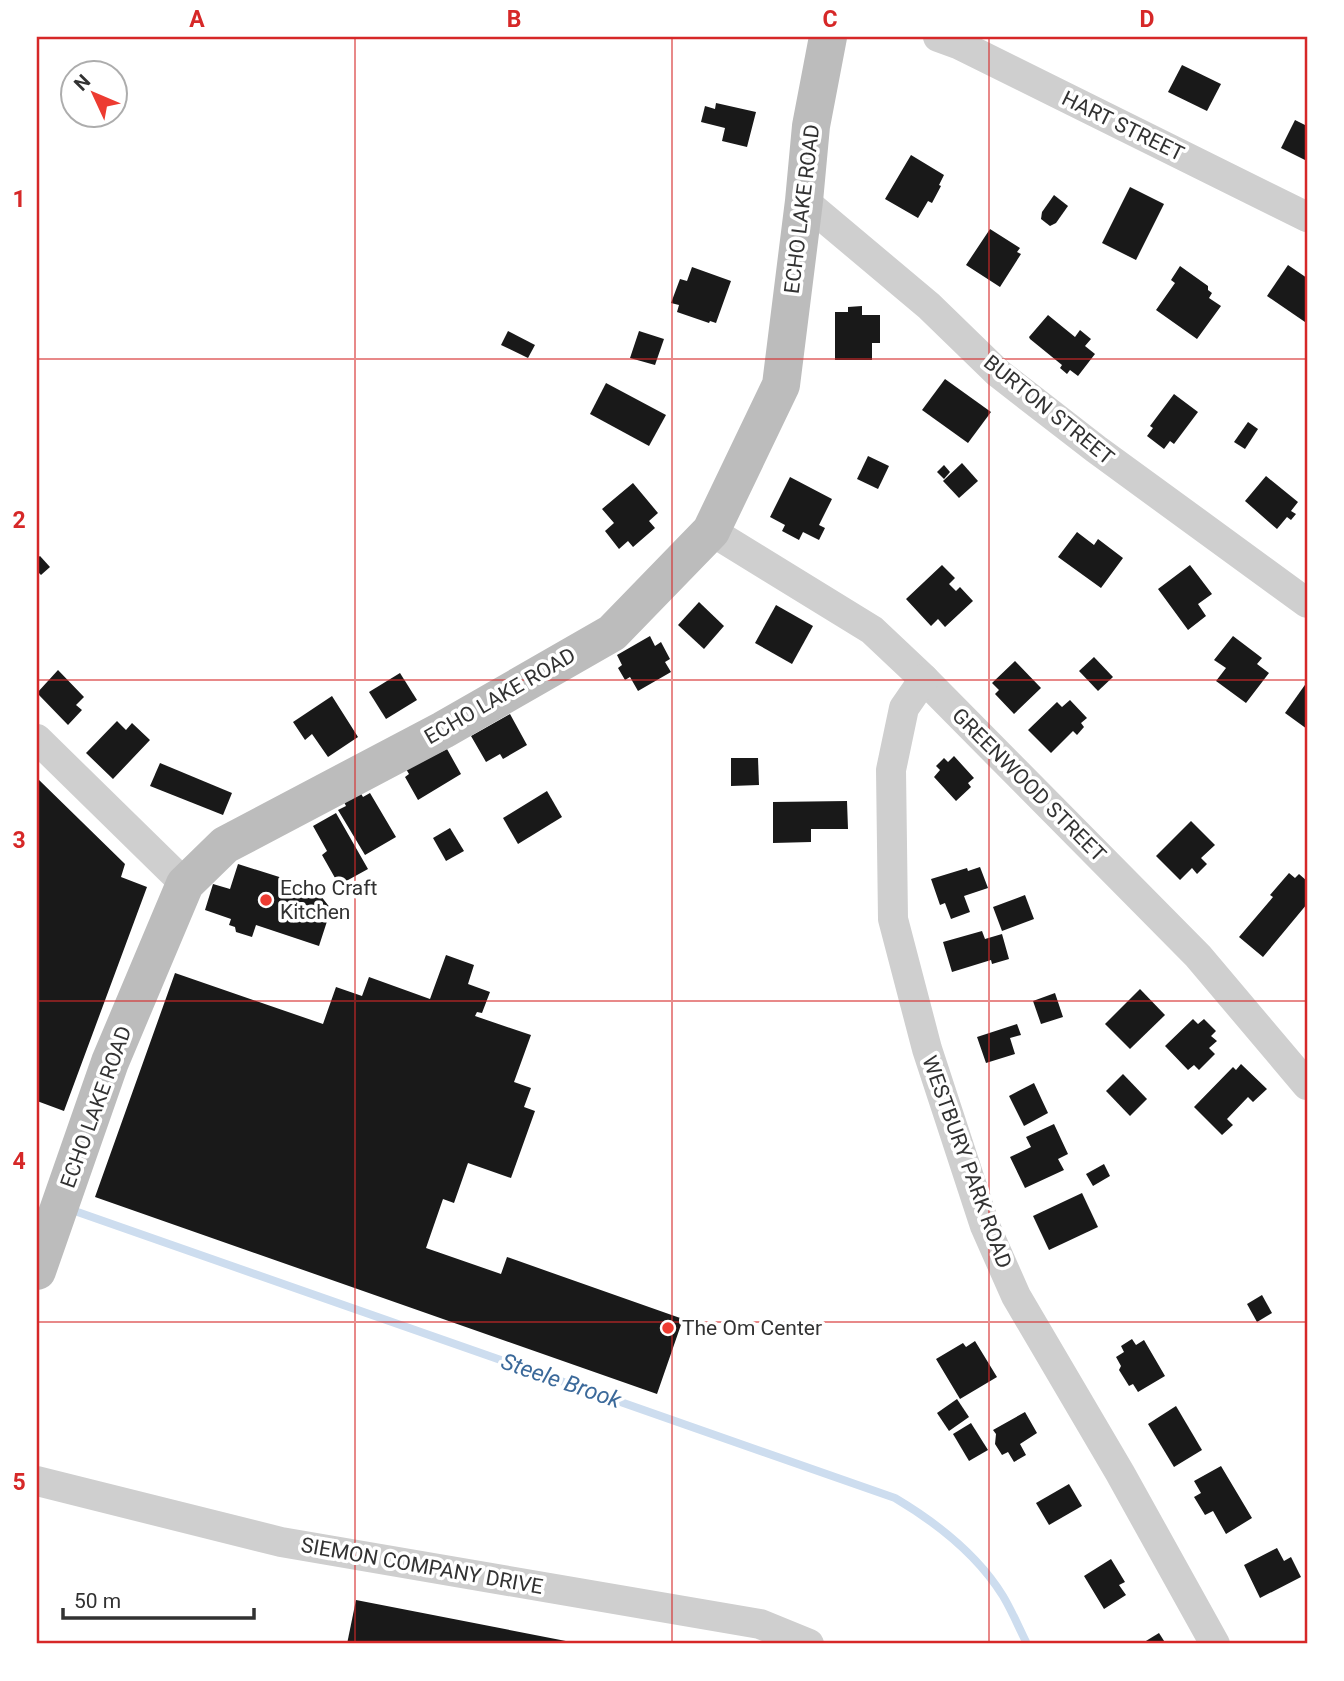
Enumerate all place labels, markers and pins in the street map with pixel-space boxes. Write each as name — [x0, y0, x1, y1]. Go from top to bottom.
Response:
place label: Echo Craft Kitchen — [280, 876, 378, 924]
marker: Echo Craft Kitchen — [258, 892, 274, 908]
place label: The Om Center — [682, 1316, 822, 1340]
marker: The Om Center — [660, 1320, 676, 1336]

